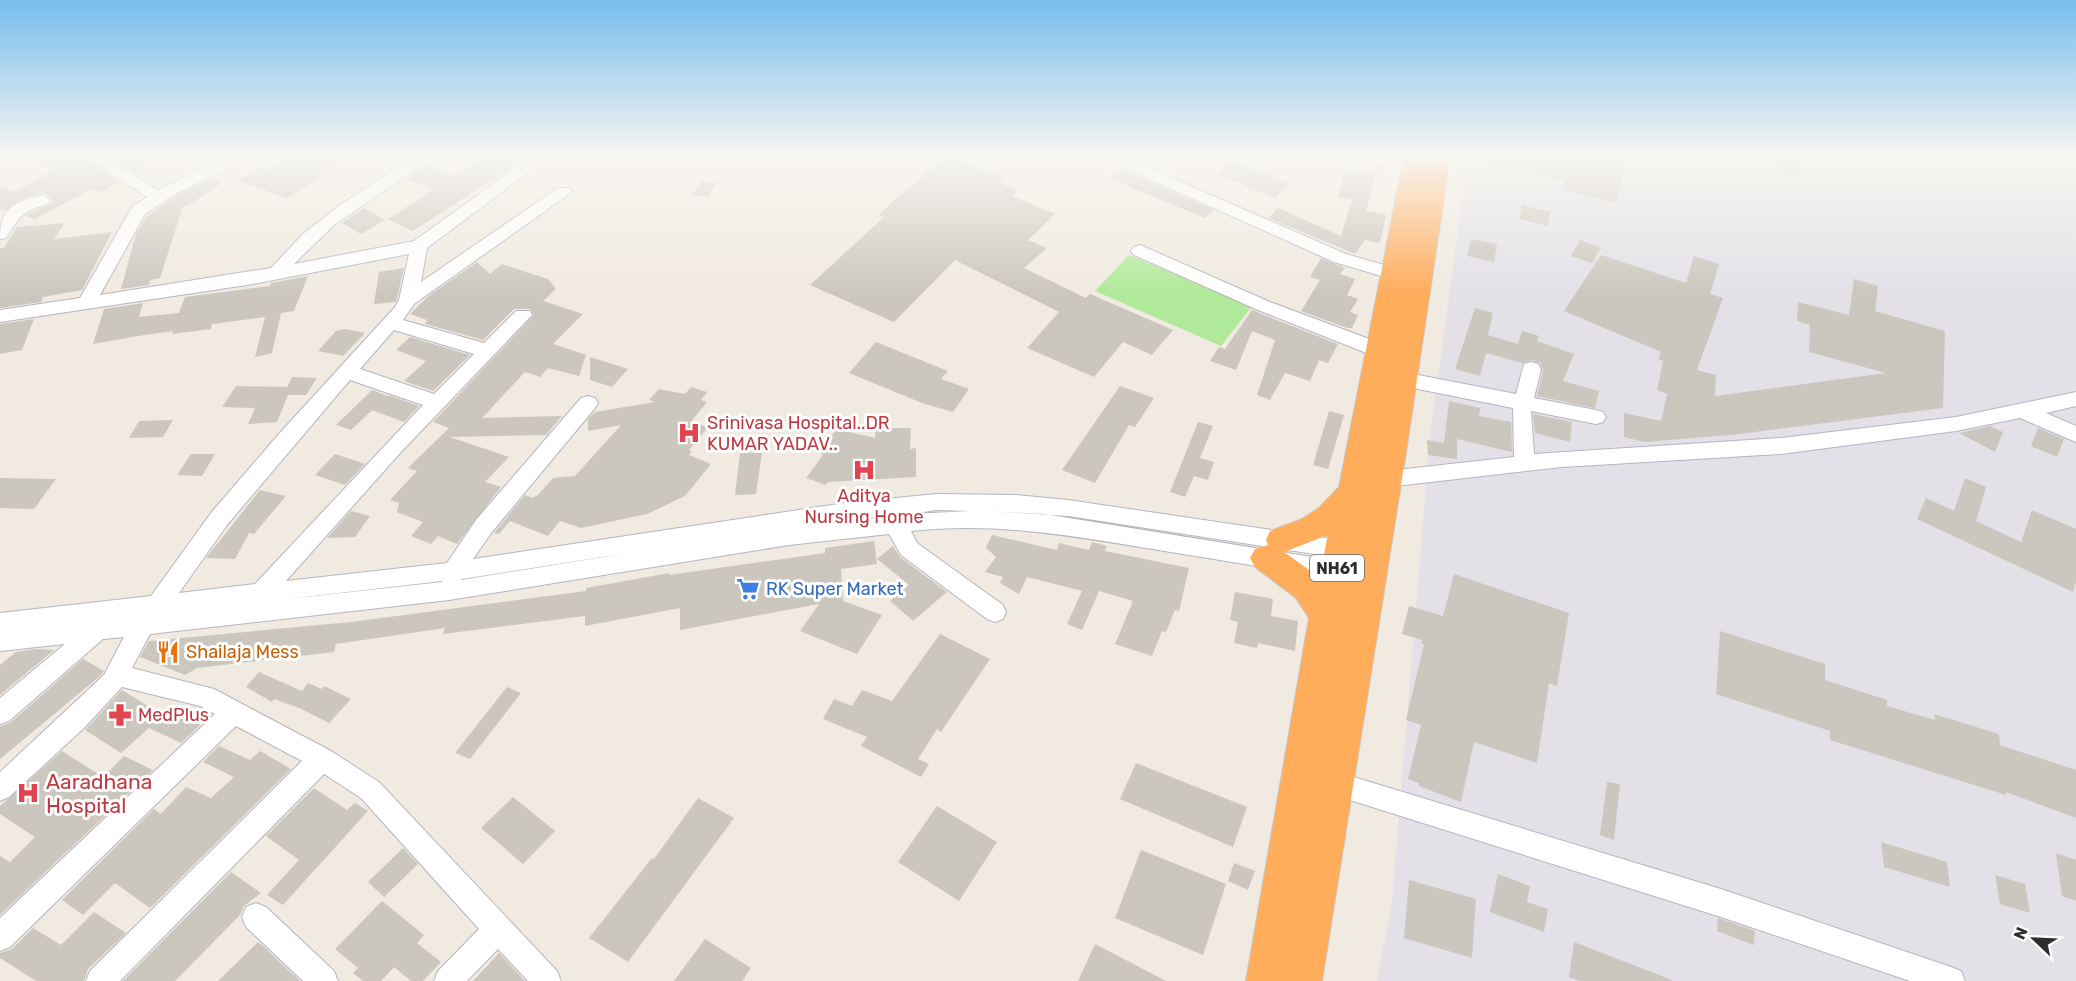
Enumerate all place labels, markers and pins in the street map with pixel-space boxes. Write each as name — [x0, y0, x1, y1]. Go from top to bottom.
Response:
place label: Srinivasa Hospital..DR KUMAR YADAV.. — [707, 412, 890, 455]
hospital icon: Srinivasa Hospital..DR KUMAR YADAV.. — [676, 420, 702, 446]
hospital icon: Aditya Nursing Home — [851, 457, 877, 483]
place label: Aditya Nursing Home — [804, 485, 924, 528]
supermarket icon: RK Super Market — [735, 576, 761, 602]
place label: RK Super Market — [766, 578, 904, 600]
restaurant icon: Shailaja Mess — [155, 639, 181, 665]
place label: Shailaja Mess — [186, 641, 299, 663]
pharmacy icon: MedPlus — [107, 702, 133, 728]
place label: MedPlus — [138, 704, 209, 726]
place label: Aaradhana Hospital — [46, 769, 152, 818]
hospital icon: Aaradhana Hospital — [15, 780, 41, 806]

